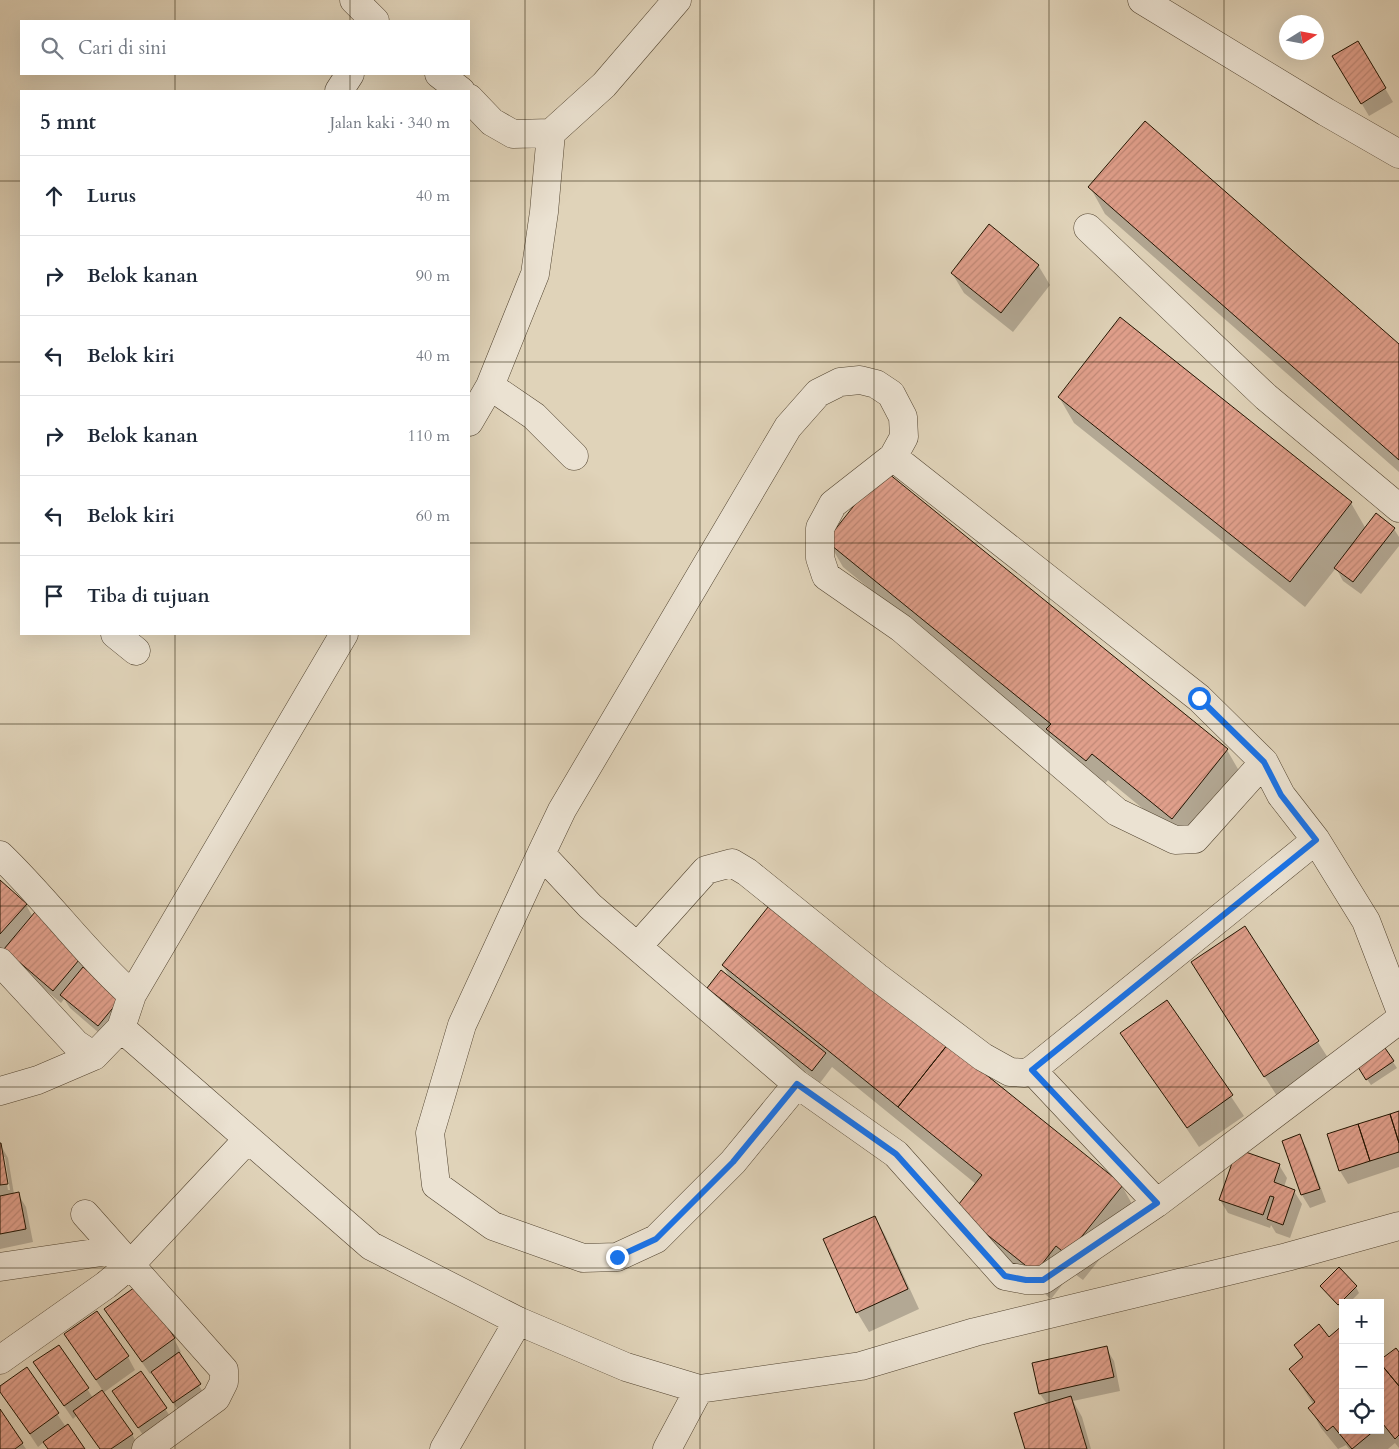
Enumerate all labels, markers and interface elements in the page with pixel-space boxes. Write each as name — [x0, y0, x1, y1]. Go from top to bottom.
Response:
north arrow — [1279, 15, 1324, 60]
search box — [20, 20, 470, 75]
icon: search — [38, 34, 66, 62]
text: Cari di sini — [78, 35, 167, 61]
text: 5 mnt — [40, 108, 96, 137]
text: Jalan kaki · 340 m — [330, 112, 450, 134]
icon: ahead — [40, 182, 68, 210]
text: Lurus — [87, 183, 136, 209]
text: 40 m — [416, 185, 450, 207]
icon: right — [40, 262, 68, 290]
text: Belok kanan — [87, 263, 198, 289]
text: 90 m — [416, 265, 450, 287]
icon: left — [40, 342, 68, 370]
text: Belok kiri — [87, 343, 174, 369]
text: 40 m — [416, 345, 450, 367]
icon: right — [40, 422, 68, 450]
text: Belok kanan — [87, 423, 198, 449]
text: 110 m — [408, 425, 450, 447]
icon: left — [40, 502, 68, 530]
text: Belok kiri — [87, 503, 174, 529]
text: 60 m — [416, 505, 450, 527]
icon: arrive — [40, 582, 68, 610]
text: Tiba di tujuan — [87, 583, 210, 609]
route start — [1188, 687, 1211, 710]
route end — [606, 1246, 629, 1269]
map controls — [1339, 1299, 1384, 1434]
button: + — [1339, 1299, 1384, 1344]
button: − — [1339, 1344, 1384, 1389]
button: locate — [1339, 1389, 1384, 1434]

